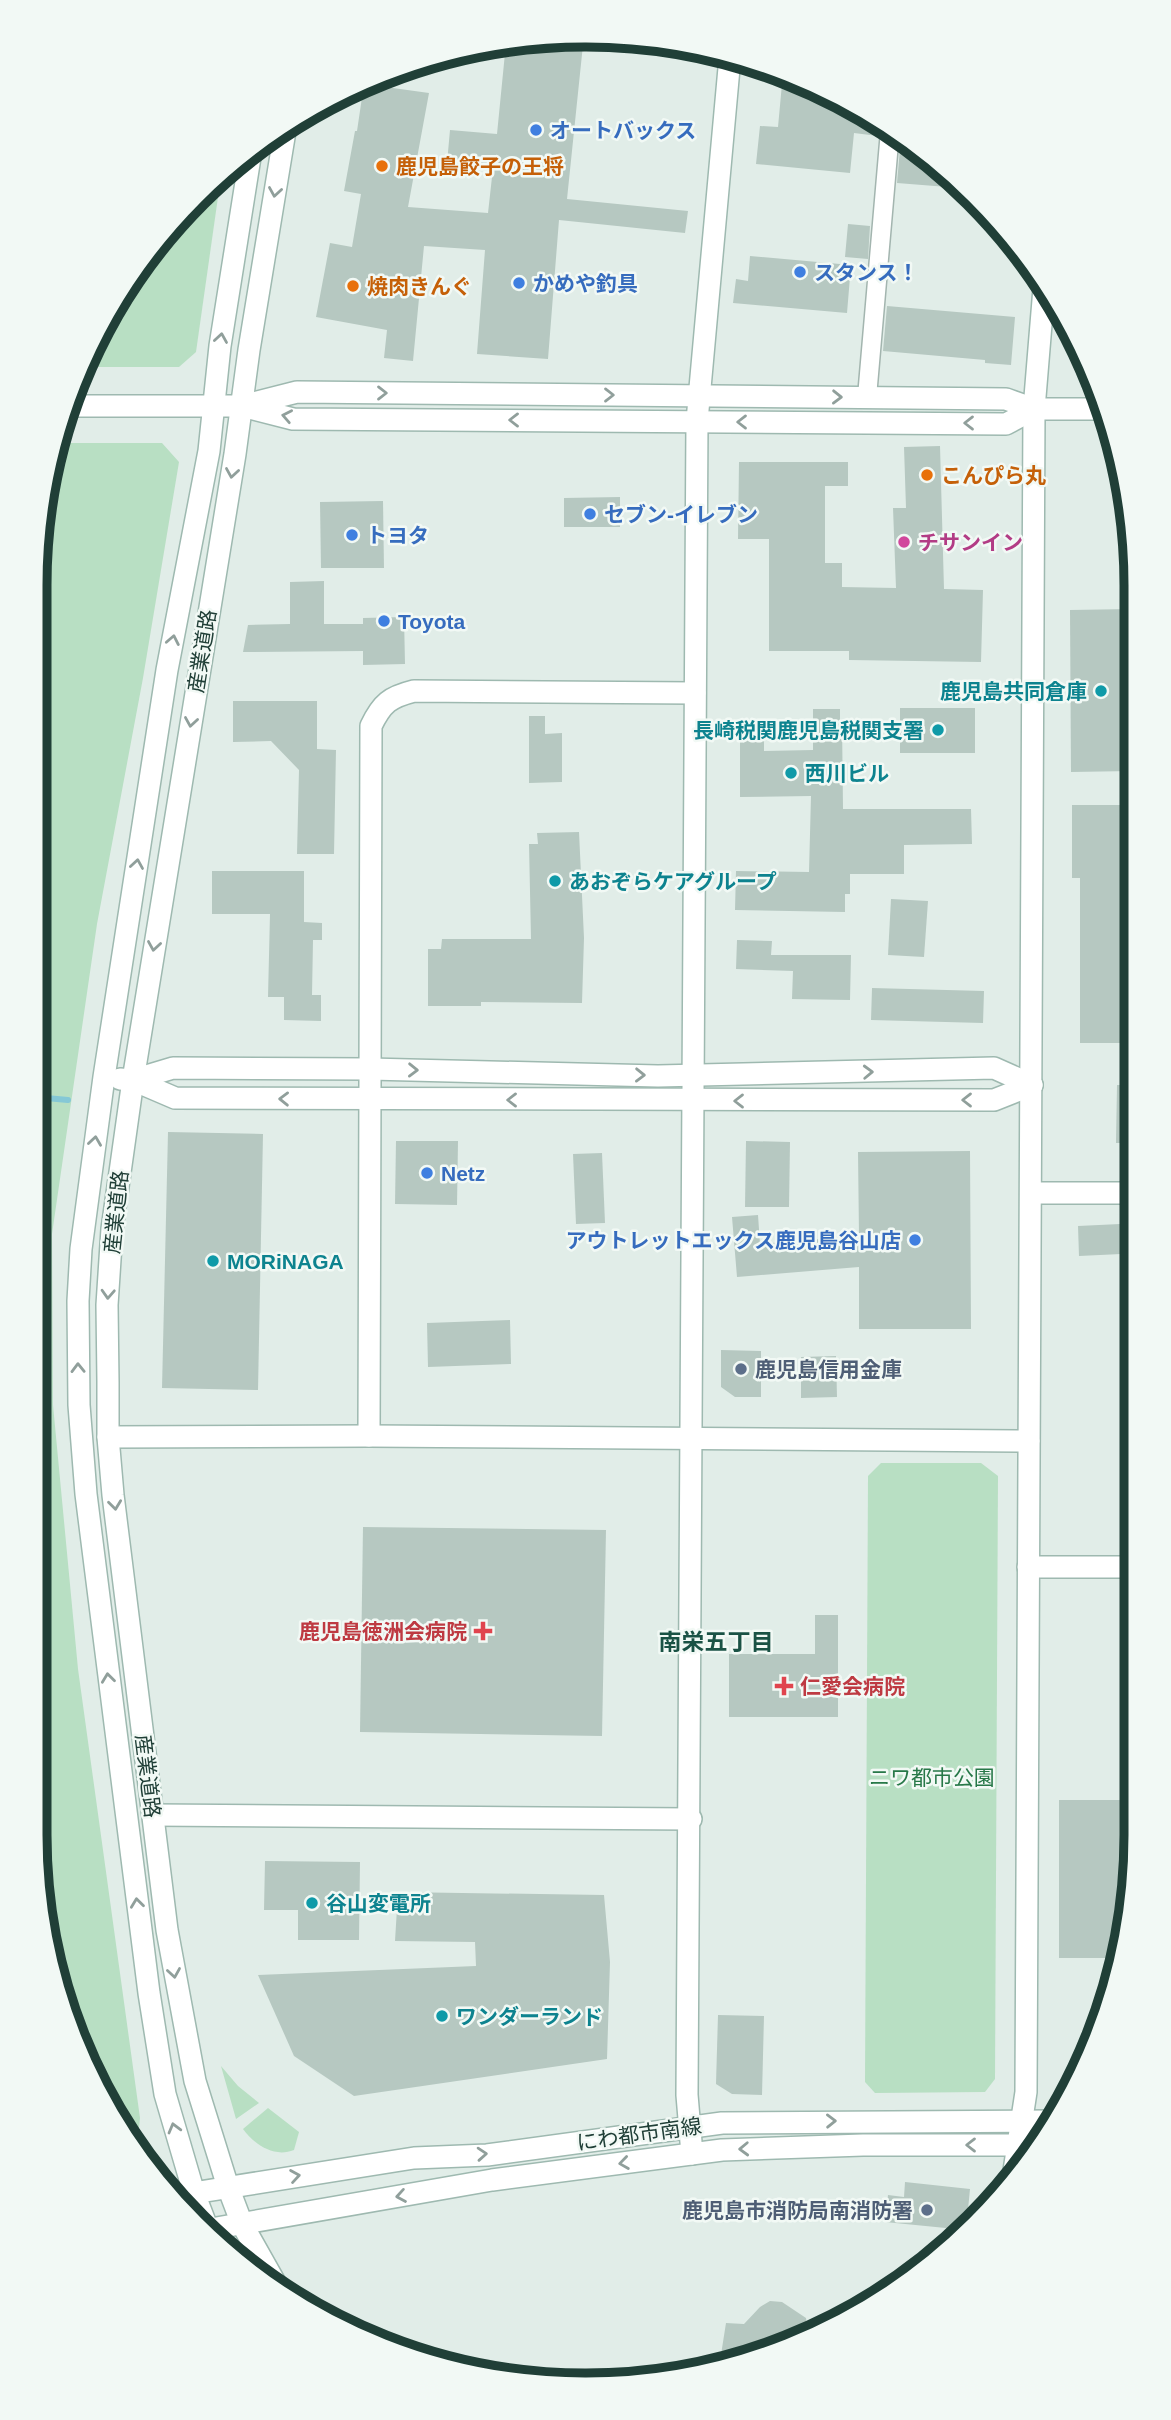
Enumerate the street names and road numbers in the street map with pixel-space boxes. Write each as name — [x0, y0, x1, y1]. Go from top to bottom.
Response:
street label: 産業道路 — [184, 608, 220, 694]
street label: 産業道路 — [100, 1169, 132, 1255]
street label: 産業道路 — [131, 1733, 165, 1819]
street label: にわ都市南線 — [575, 2114, 703, 2154]

